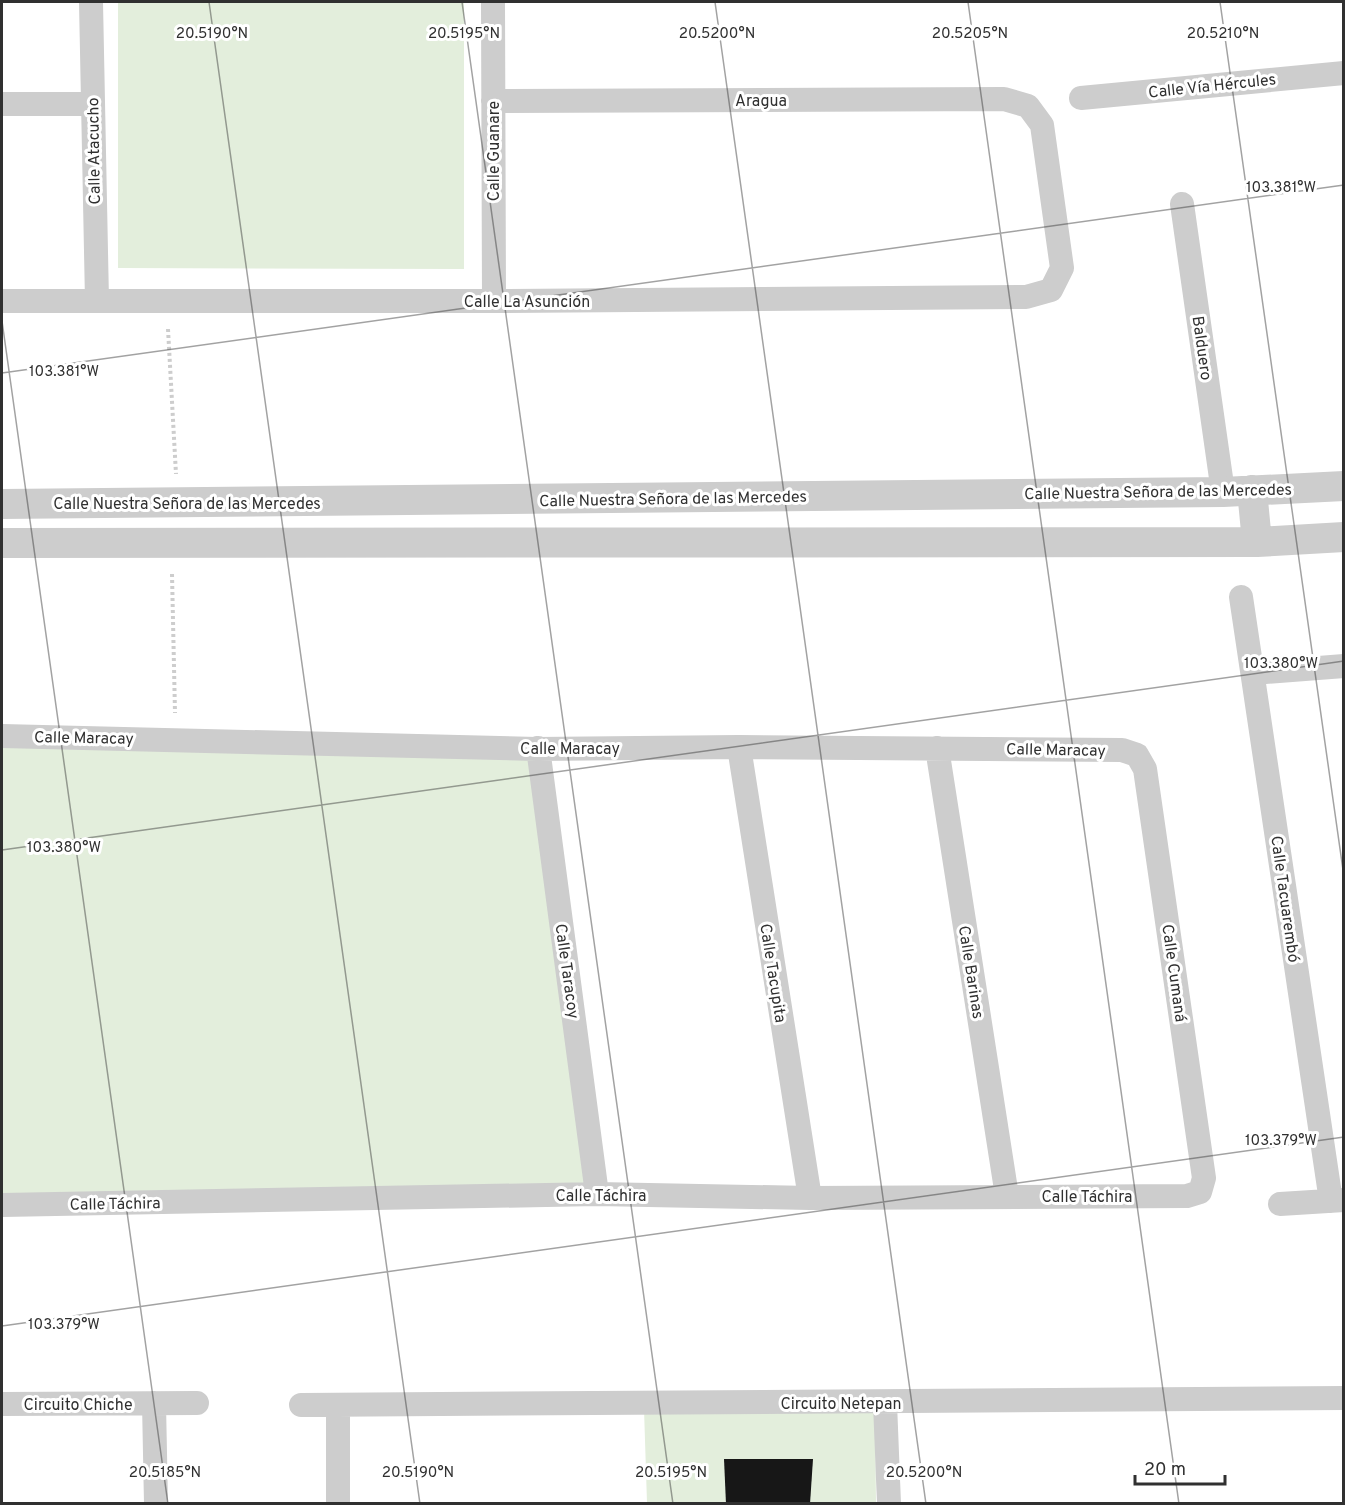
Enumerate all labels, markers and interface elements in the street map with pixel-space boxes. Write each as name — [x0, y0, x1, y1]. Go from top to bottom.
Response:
text: 20.5190°N — [176, 25, 248, 44]
text: 20.5195°N — [428, 25, 500, 44]
text: 20.5200°N — [679, 25, 755, 44]
text: 20.5205°N — [932, 25, 1008, 44]
text: 20.5210°N — [1187, 25, 1259, 44]
street label: Calle Vía Hércules — [1147, 70, 1277, 104]
street label: Aragua — [735, 92, 787, 112]
street label: Calle Atacucho — [84, 97, 106, 205]
street label: Calle Guanare — [485, 101, 505, 201]
text: 103.381°W — [1246, 179, 1316, 198]
street label: Calle La Asunción — [464, 293, 590, 313]
street label: Balduero — [1187, 315, 1215, 382]
text: 103.381°W — [29, 363, 99, 382]
street label: Calle Nuestra Señora de las Mercedes — [1024, 481, 1292, 505]
street label: Calle Nuestra Señora de las Mercedes — [539, 488, 807, 512]
street label: Calle Nuestra Señora de las Mercedes — [53, 495, 321, 515]
text: 103.380°W — [1244, 655, 1318, 674]
street label: Calle Maracay — [34, 728, 134, 750]
street label: Calle Maracay — [520, 740, 620, 760]
street label: Calle Maracay — [1006, 740, 1106, 762]
street label: Calle Tacuarembó — [1265, 835, 1303, 964]
text: 103.380°W — [27, 839, 101, 858]
street label: Calle Taracoy — [549, 922, 583, 1020]
street label: Calle Tacupita — [754, 922, 790, 1024]
street label: Calle Cumaná — [1156, 923, 1190, 1024]
street label: Calle Barinas — [953, 924, 987, 1020]
text: 103.379°W — [1245, 1132, 1317, 1151]
street label: Calle Táchira — [556, 1187, 646, 1207]
street label: Calle Táchira — [1042, 1188, 1132, 1208]
street label: Calle Táchira — [69, 1194, 161, 1216]
text: 103.379°W — [28, 1316, 100, 1335]
street label: Circuito Netepan — [780, 1395, 902, 1415]
street label: Circuito Chiche — [23, 1396, 133, 1416]
scale bar — [1135, 1448, 1225, 1486]
text: 20 m — [1144, 1459, 1186, 1482]
text: 20.5185°N — [129, 1464, 201, 1483]
text: 20.5190°N — [382, 1464, 454, 1483]
text: 20.5195°N — [635, 1464, 707, 1483]
text: 20.5200°N — [886, 1464, 962, 1483]

